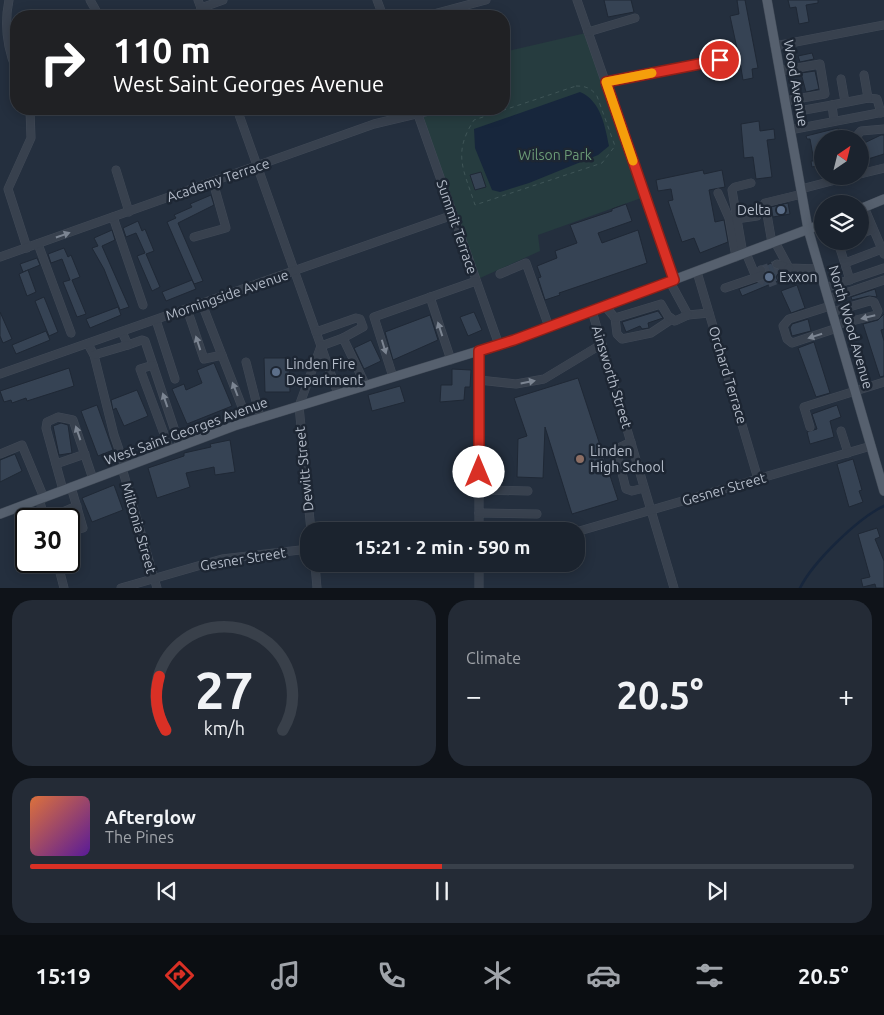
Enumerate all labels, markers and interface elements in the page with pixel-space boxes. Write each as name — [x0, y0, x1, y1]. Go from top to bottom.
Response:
icon: right — [30, 30, 95, 95]
text: 110 m — [113, 30, 211, 70]
street label: Wood Avenue — [781, 38, 811, 128]
pin — [699, 39, 741, 81]
icon: arrive — [706, 46, 734, 74]
text: West Saint Georges Avenue — [113, 71, 384, 96]
north arrow — [814, 130, 869, 185]
map controls — [814, 130, 869, 250]
park label: Wilson Park — [518, 147, 592, 163]
street label: Academy Terrace — [165, 155, 271, 205]
street label: Summit Terrace — [433, 178, 481, 276]
button: layers — [814, 195, 869, 250]
place label: Delta — [737, 202, 771, 218]
marker: Delta — [775, 204, 787, 216]
one-way arrow — [55, 231, 70, 238]
street label: North Wood Avenue — [826, 263, 876, 391]
street label: Morningside Avenue — [163, 266, 291, 324]
place label: Exxon — [779, 269, 817, 285]
marker: Exxon — [763, 271, 775, 283]
one-way arrow — [860, 313, 875, 321]
one-way arrow — [436, 321, 444, 336]
street label: Ainsworth Street — [589, 324, 635, 431]
street label: Orchard Terrace — [706, 324, 750, 426]
one-way arrow — [807, 332, 822, 340]
one-way arrow — [194, 336, 201, 351]
one-way arrow — [380, 340, 388, 355]
place label: Linden Fire Department — [286, 356, 364, 388]
marker: Linden Fire Department — [270, 366, 282, 378]
one-way arrow — [520, 378, 535, 386]
one-way arrow — [230, 381, 238, 396]
one-way arrow — [161, 392, 169, 407]
street label: West Saint Georges Avenue — [102, 394, 270, 468]
one-way arrow — [73, 425, 81, 440]
street label: Dewitt Street — [292, 425, 316, 512]
place label: Linden High School — [590, 443, 665, 475]
position arrow — [452, 445, 504, 497]
marker: Linden High School — [574, 453, 586, 465]
street label: Gesner Street — [680, 469, 768, 509]
street label: Miltonia Street — [118, 481, 160, 576]
speed limit sign: 30 — [15, 508, 80, 573]
text: 15:21 · 2 min · 590 m — [355, 536, 530, 558]
street label: Gesner Street — [199, 544, 287, 574]
text: Climate — [466, 649, 521, 667]
text: 27 — [195, 661, 253, 719]
text: 20.5° — [616, 674, 704, 716]
text: − — [466, 680, 482, 711]
text: + — [838, 680, 854, 711]
text: km/h — [203, 718, 245, 738]
text: Afterglow — [105, 806, 196, 828]
text: The Pines — [105, 828, 174, 846]
icon: previous — [153, 877, 181, 905]
icon: pause — [428, 877, 456, 905]
icon: next — [703, 877, 731, 905]
icon: directions — [162, 958, 197, 993]
icon: music — [268, 958, 303, 993]
icon: phone — [374, 958, 409, 993]
icon: climate — [480, 958, 515, 993]
icon: car — [586, 958, 621, 993]
icon: filters — [692, 958, 727, 993]
text: 15:19 — [36, 963, 91, 988]
text: 20.5° — [798, 963, 848, 988]

